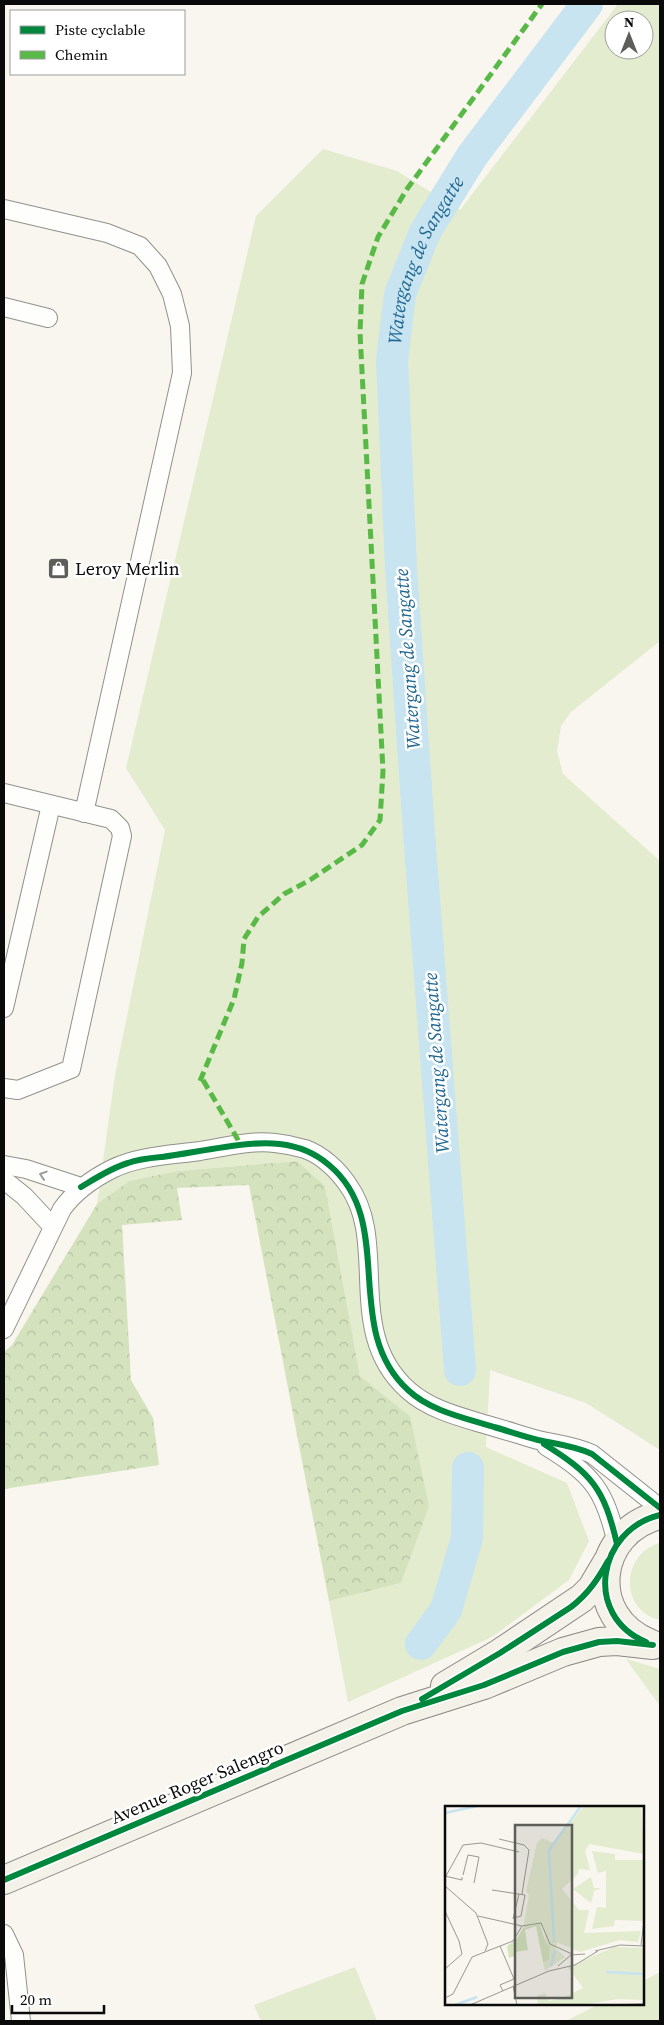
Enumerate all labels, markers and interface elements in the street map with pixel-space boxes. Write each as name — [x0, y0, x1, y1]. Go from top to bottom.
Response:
legend — [10, 10, 185, 75]
north arrow — [604, 10, 654, 60]
text: N — [624, 12, 634, 32]
text: Piste cyclable — [55, 19, 146, 40]
text: Chemin — [55, 44, 108, 65]
water label: Watergang de Sangatte — [381, 171, 470, 346]
shop icon: Leroy Merlin — [47, 556, 71, 580]
place label: Leroy Merlin — [75, 556, 180, 581]
water label: Watergang de Sangatte — [388, 568, 426, 750]
water label: Watergang de Sangatte — [417, 972, 455, 1154]
one-way arrow — [39, 1170, 48, 1180]
street label: Avenue Roger Salengro — [107, 1734, 287, 1830]
inset map — [445, 1806, 644, 2005]
scale bar — [12, 1982, 105, 2014]
text: 20 m — [20, 1989, 52, 2010]

